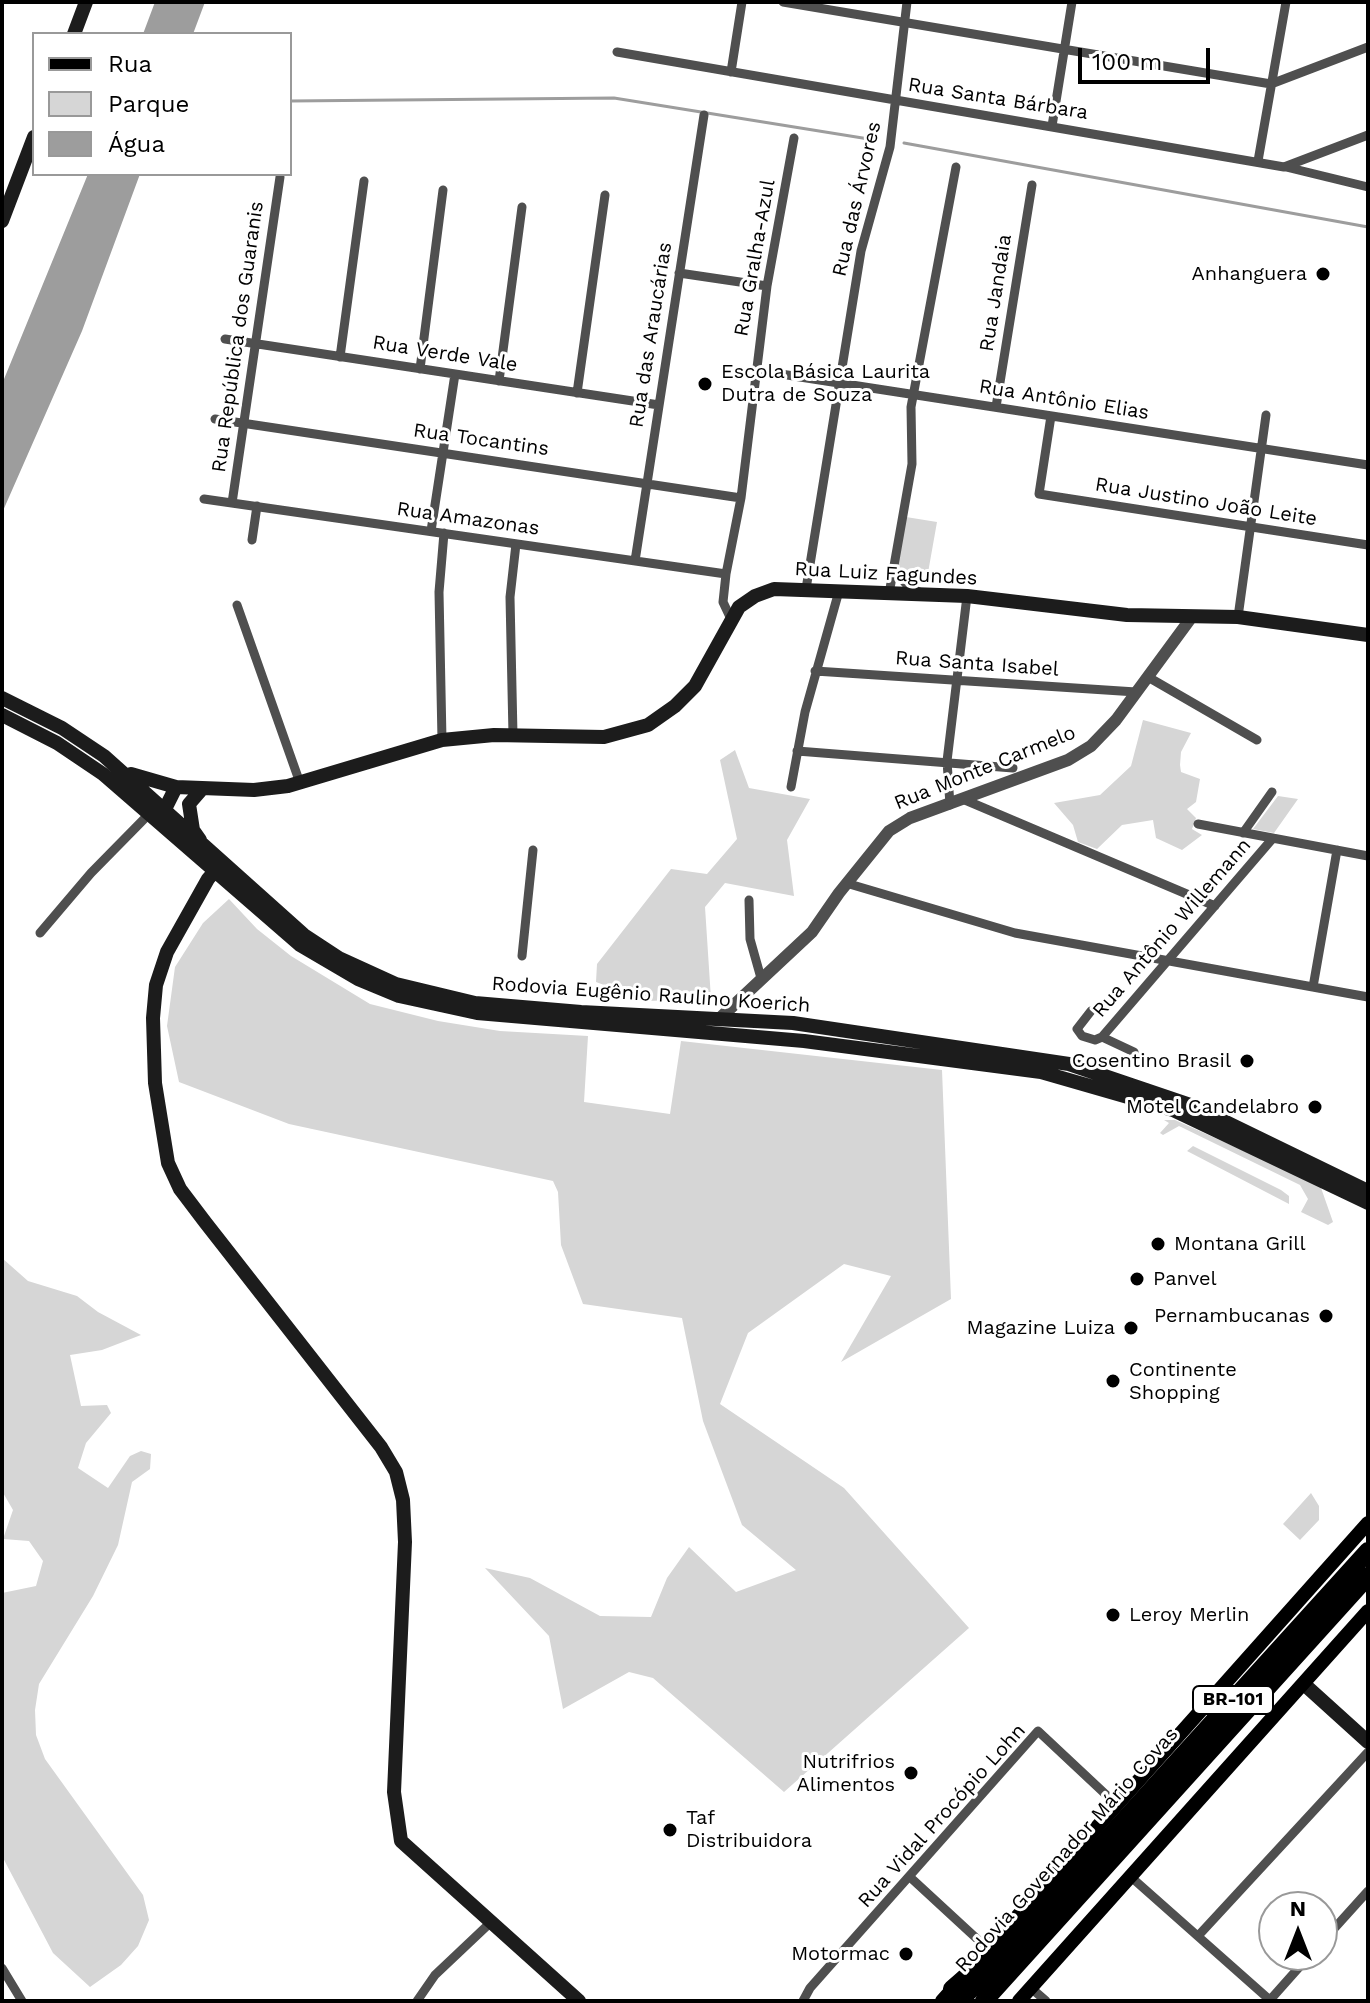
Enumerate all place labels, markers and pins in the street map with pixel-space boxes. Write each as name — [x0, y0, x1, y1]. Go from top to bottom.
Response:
place label: Anhanguera — [1192, 262, 1307, 286]
marker: Anhanguera — [1314, 265, 1332, 283]
place label: Escola Básica Laurita Dutra de Souza — [721, 360, 930, 407]
marker: Escola Básica Laurita Dutra de Souza — [696, 375, 714, 393]
place label: Cosentino Brasil — [1072, 1049, 1231, 1073]
marker: Cosentino Brasil — [1238, 1052, 1256, 1070]
place label: Motel Candelabro — [1126, 1095, 1299, 1119]
marker: Motel Candelabro — [1306, 1098, 1324, 1116]
place label: Montana Grill — [1174, 1232, 1306, 1256]
marker: Montana Grill — [1149, 1235, 1167, 1253]
place label: Panvel — [1153, 1267, 1217, 1291]
marker: Panvel — [1128, 1270, 1146, 1288]
place label: Pernambucanas — [1154, 1304, 1310, 1328]
marker: Pernambucanas — [1317, 1307, 1335, 1325]
place label: Magazine Luiza — [967, 1316, 1115, 1340]
marker: Magazine Luiza — [1122, 1319, 1140, 1337]
place label: Continente Shopping — [1129, 1358, 1237, 1405]
marker: Continente Shopping — [1104, 1372, 1122, 1390]
place label: Leroy Merlin — [1129, 1603, 1249, 1627]
marker: Leroy Merlin — [1104, 1606, 1122, 1624]
place label: Nutrifrios Alimentos — [797, 1750, 895, 1797]
marker: Nutrifrios Alimentos — [902, 1764, 920, 1782]
place label: Taf Distribuidora — [686, 1806, 812, 1853]
marker: Taf Distribuidora — [661, 1821, 679, 1839]
place label: Motormac — [791, 1942, 890, 1966]
marker: Motormac — [897, 1945, 915, 1963]

